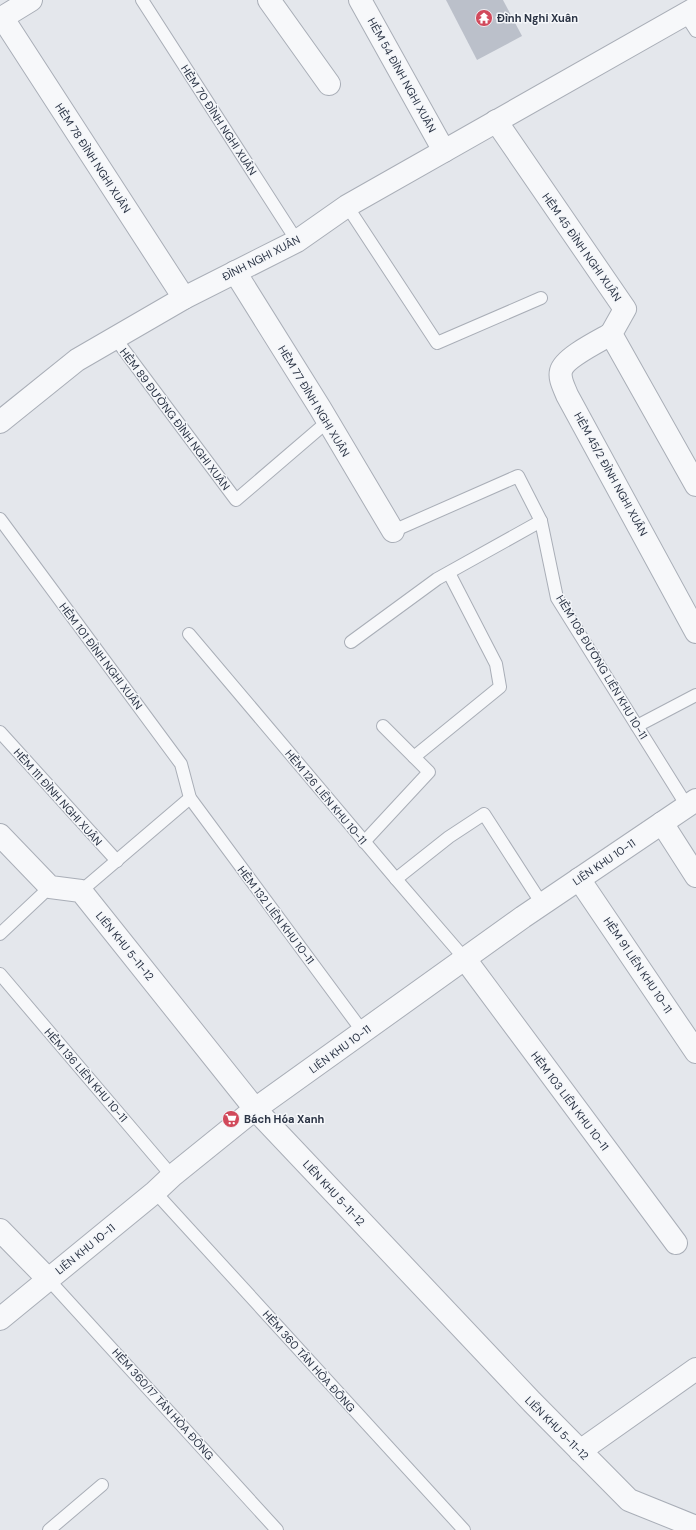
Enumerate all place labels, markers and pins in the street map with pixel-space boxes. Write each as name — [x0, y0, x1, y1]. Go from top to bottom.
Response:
temple icon: Đình Nghi Xuân — [474, 8, 494, 28]
place label: Đình Nghi Xuân — [497, 11, 578, 25]
supermarket icon: Bách Hóa Xanh — [221, 1109, 241, 1129]
place label: Bách Hóa Xanh — [244, 1112, 324, 1126]

